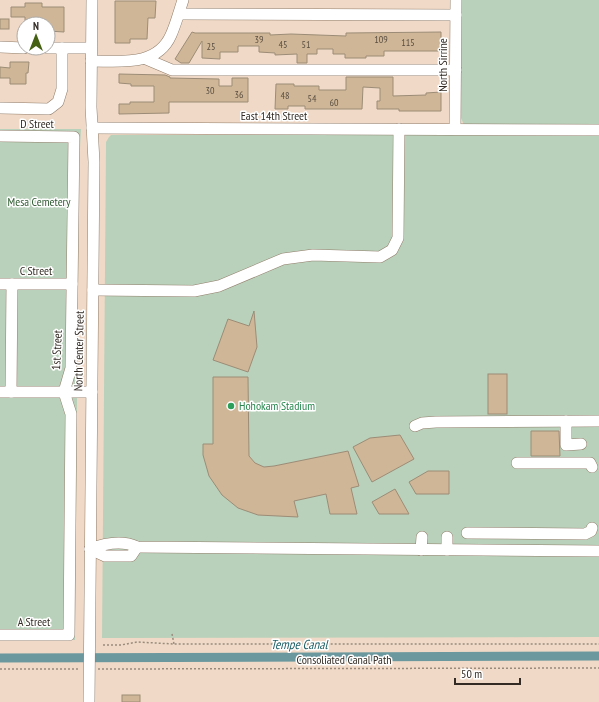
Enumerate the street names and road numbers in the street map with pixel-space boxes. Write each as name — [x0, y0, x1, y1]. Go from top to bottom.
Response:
street label: North Sirrine — [435, 38, 450, 92]
street label: East 14th Street — [241, 108, 308, 123]
street label: D Street — [20, 116, 55, 131]
street label: C Street — [20, 263, 53, 278]
street label: North Center Street — [70, 310, 87, 391]
street label: 1st Street — [48, 329, 65, 370]
street label: A Street — [18, 614, 51, 629]
street label: Consoliated Canal Path — [297, 652, 391, 667]

